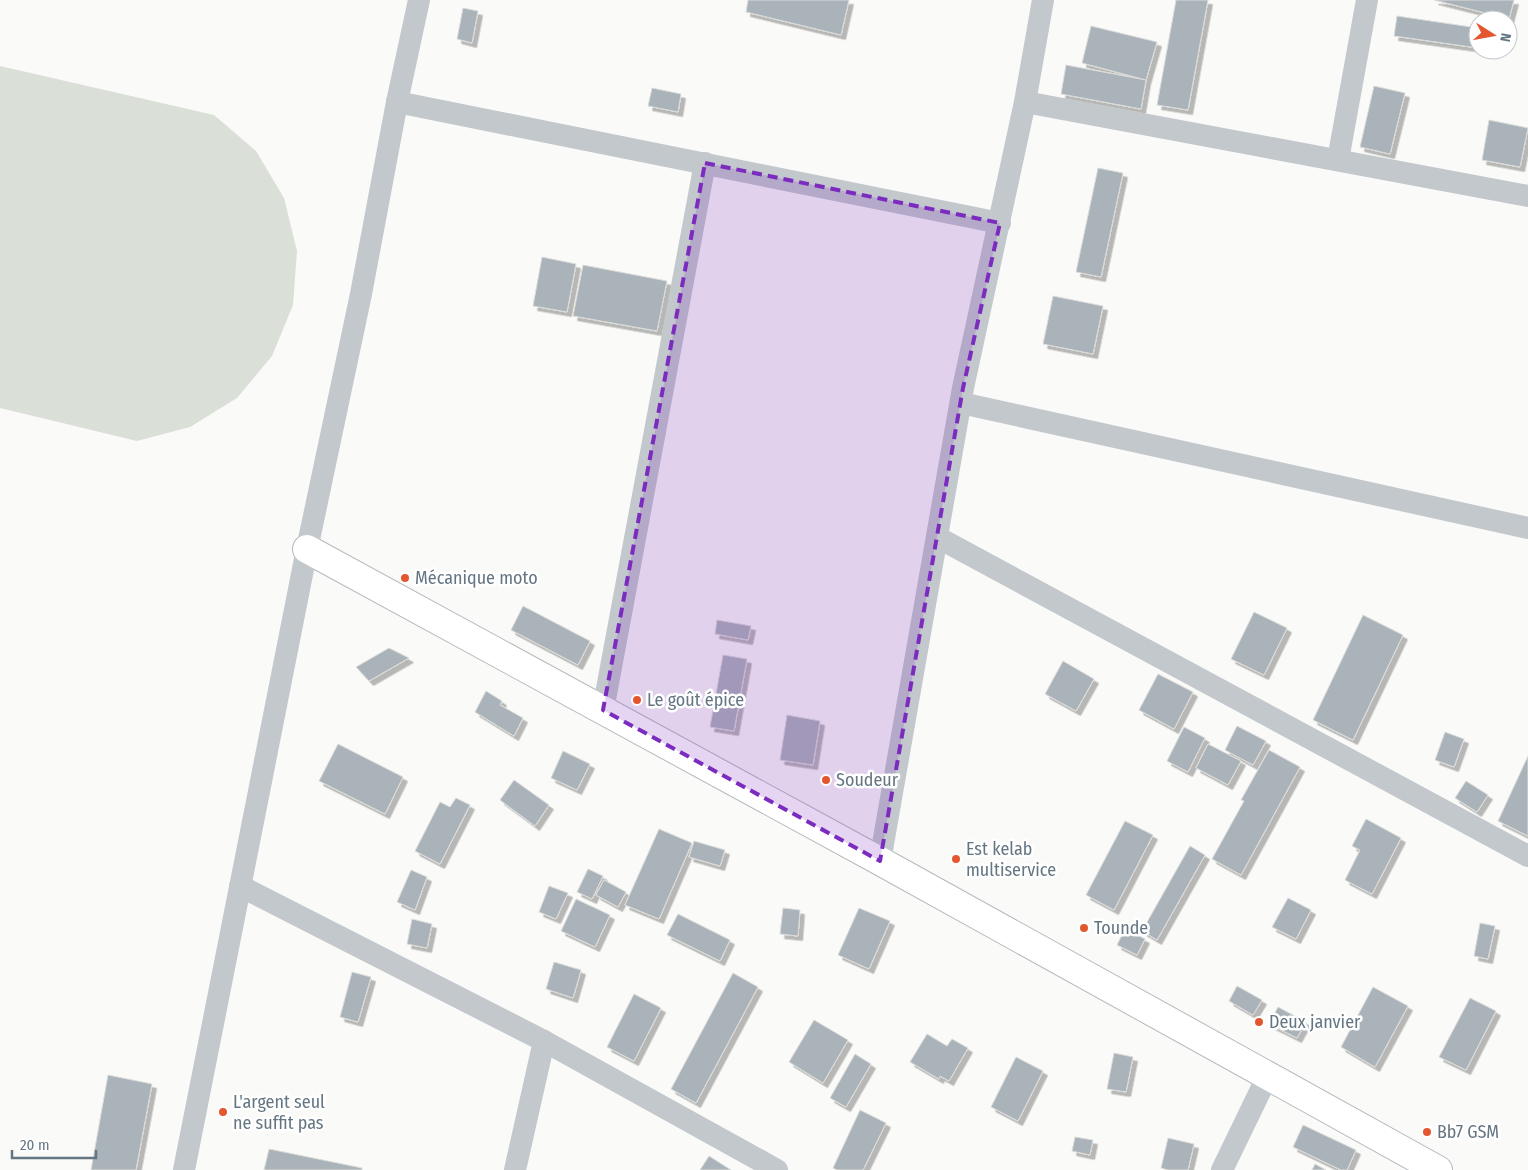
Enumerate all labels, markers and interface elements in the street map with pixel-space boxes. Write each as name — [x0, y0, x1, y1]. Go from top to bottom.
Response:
north arrow — [1468, 10, 1518, 60]
text: N — [1496, 32, 1514, 43]
place label: Mécanique moto — [415, 567, 538, 589]
marker: Mécanique moto — [399, 572, 411, 584]
place label: Le goût épice — [647, 689, 744, 711]
marker: Le goût épice — [631, 694, 643, 706]
place label: Soudeur — [836, 769, 899, 791]
marker: Soudeur — [820, 774, 832, 786]
place label: Est kelab multiservice — [966, 838, 1056, 881]
marker: Est kelab multiservice — [950, 853, 962, 865]
place label: Tounde — [1094, 917, 1148, 939]
marker: Tounde — [1078, 922, 1090, 934]
place label: Deux janvier — [1269, 1011, 1361, 1033]
marker: Deux janvier — [1253, 1016, 1265, 1028]
place label: L'argent seul ne suffit pas — [233, 1091, 325, 1134]
marker: L'argent seul ne suffit pas — [217, 1106, 229, 1118]
place label: Bb7 GSM — [1437, 1121, 1499, 1143]
marker: Bb7 GSM — [1421, 1126, 1433, 1138]
scale bar — [12, 1128, 96, 1160]
text: 20 m — [20, 1136, 50, 1154]

